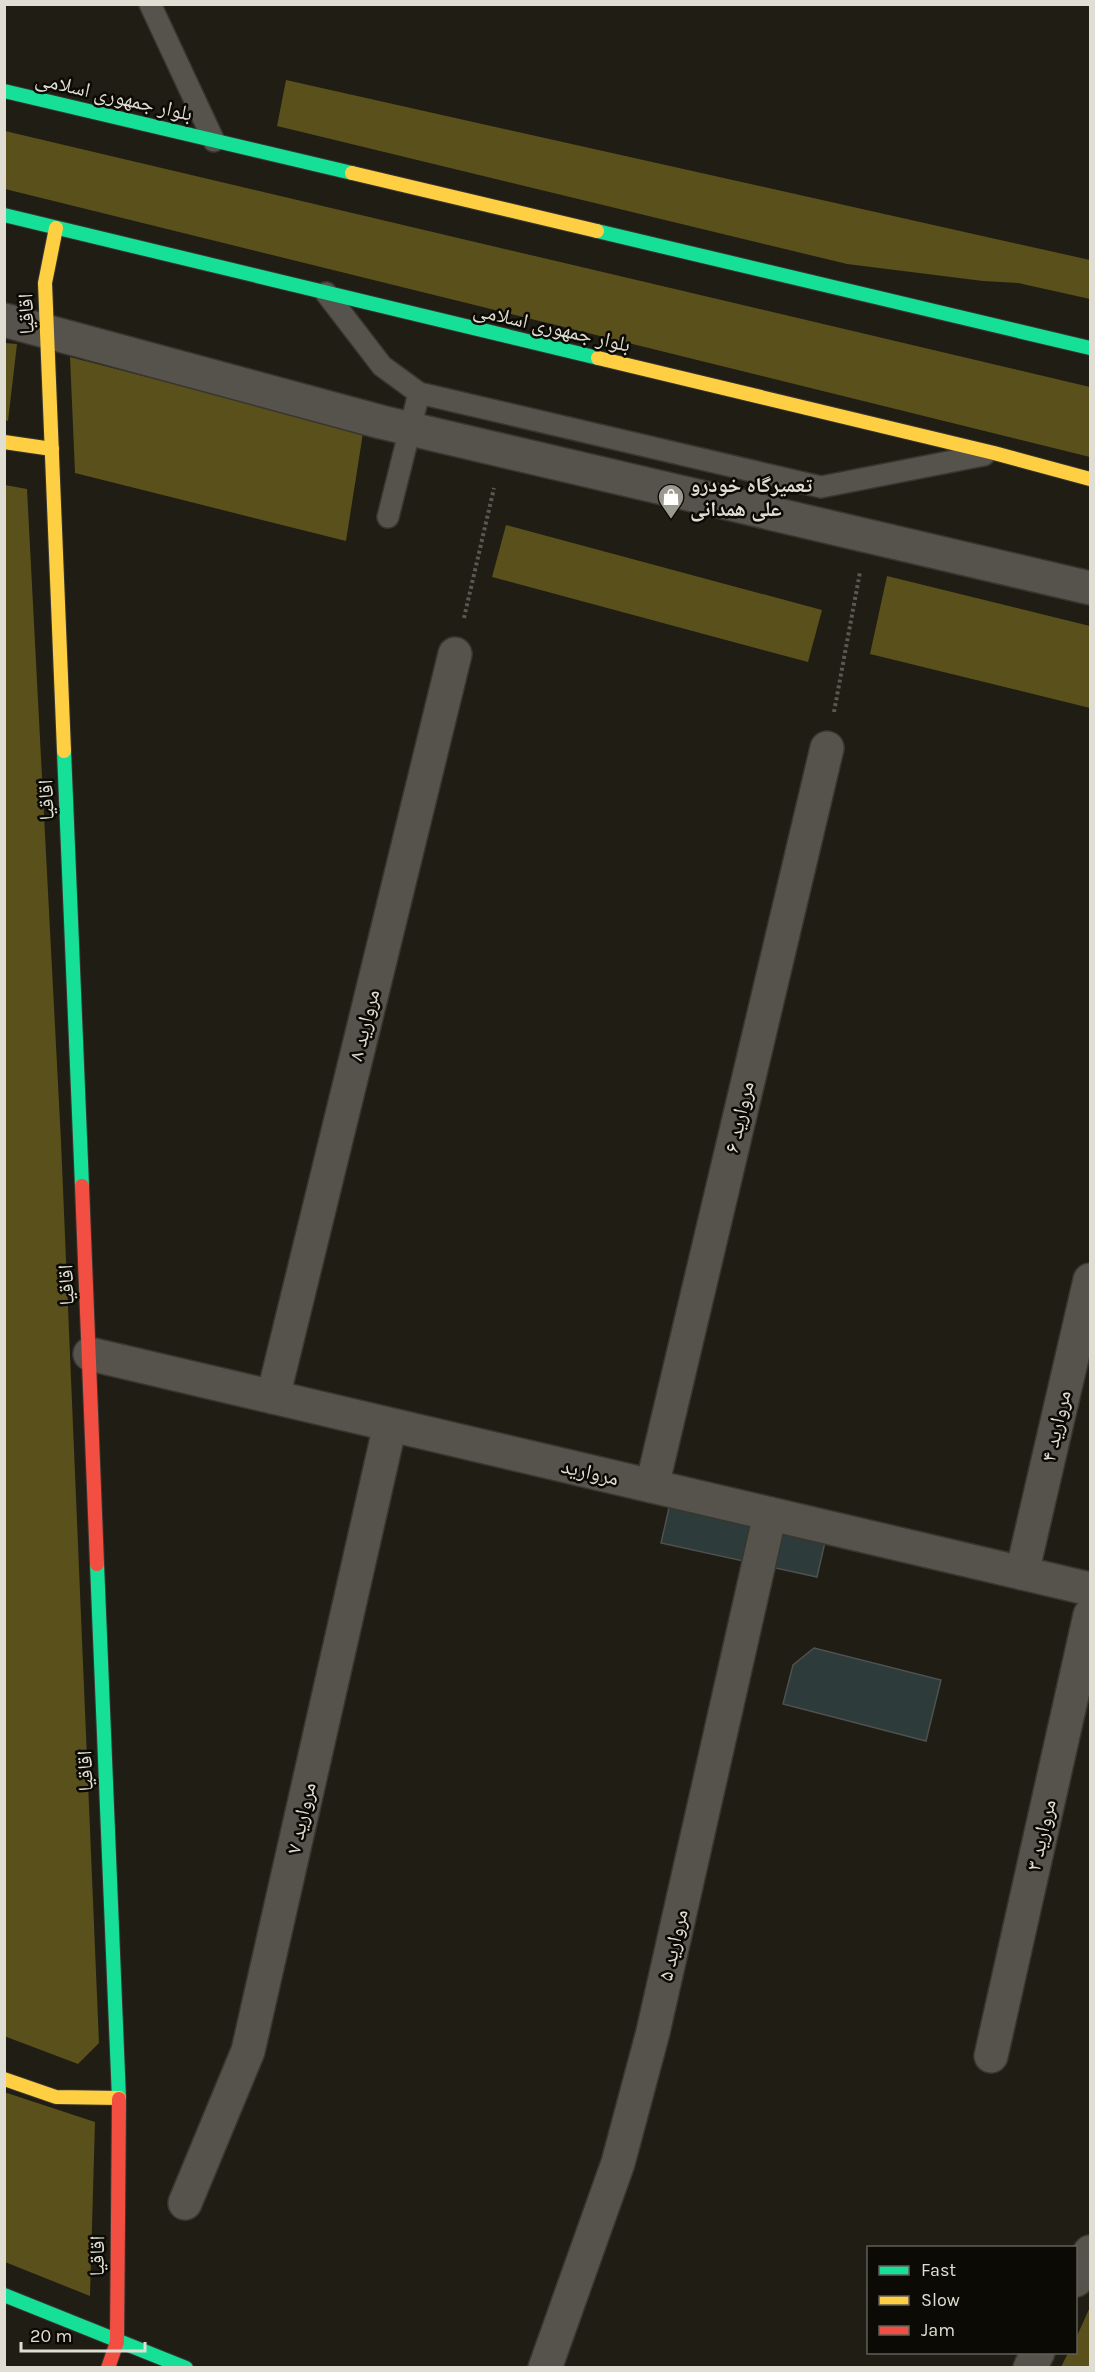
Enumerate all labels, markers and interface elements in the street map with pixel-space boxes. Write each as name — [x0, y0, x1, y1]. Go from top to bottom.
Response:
street label: بلوار جمهوری اسلامی — [33, 66, 195, 127]
street label: اقاقیا — [13, 293, 39, 335]
street label: بلوار جمهوری اسلامی — [471, 297, 633, 358]
place label: تعمیرگاه خودرو علی همدانی — [690, 473, 812, 522]
shop icon: تعمیرگاه خودرو علی همدانی — [656, 482, 686, 520]
street label: اقاقیا — [33, 779, 59, 821]
street label: مروارید ۸ — [344, 987, 384, 1063]
street label: مروارید ۶ — [719, 1079, 759, 1155]
street label: اقاقیا — [53, 1264, 79, 1306]
street label: مروارید ۴ — [1036, 1388, 1076, 1464]
street label: مروارید — [559, 1454, 621, 1490]
street label: اقاقیا — [72, 1750, 98, 1792]
street label: مروارید ۷ — [281, 1780, 321, 1856]
street label: مروارید ۳ — [1021, 1797, 1061, 1873]
street label: مروارید ۵ — [653, 1907, 693, 1983]
street label: اقاقیا — [85, 2235, 109, 2277]
legend — [867, 2246, 1077, 2354]
text: Fast — [921, 2259, 956, 2281]
text: Slow — [921, 2289, 960, 2311]
scale bar — [21, 2315, 146, 2353]
text: Jam — [921, 2319, 955, 2341]
text: 20 m — [30, 2325, 72, 2347]

